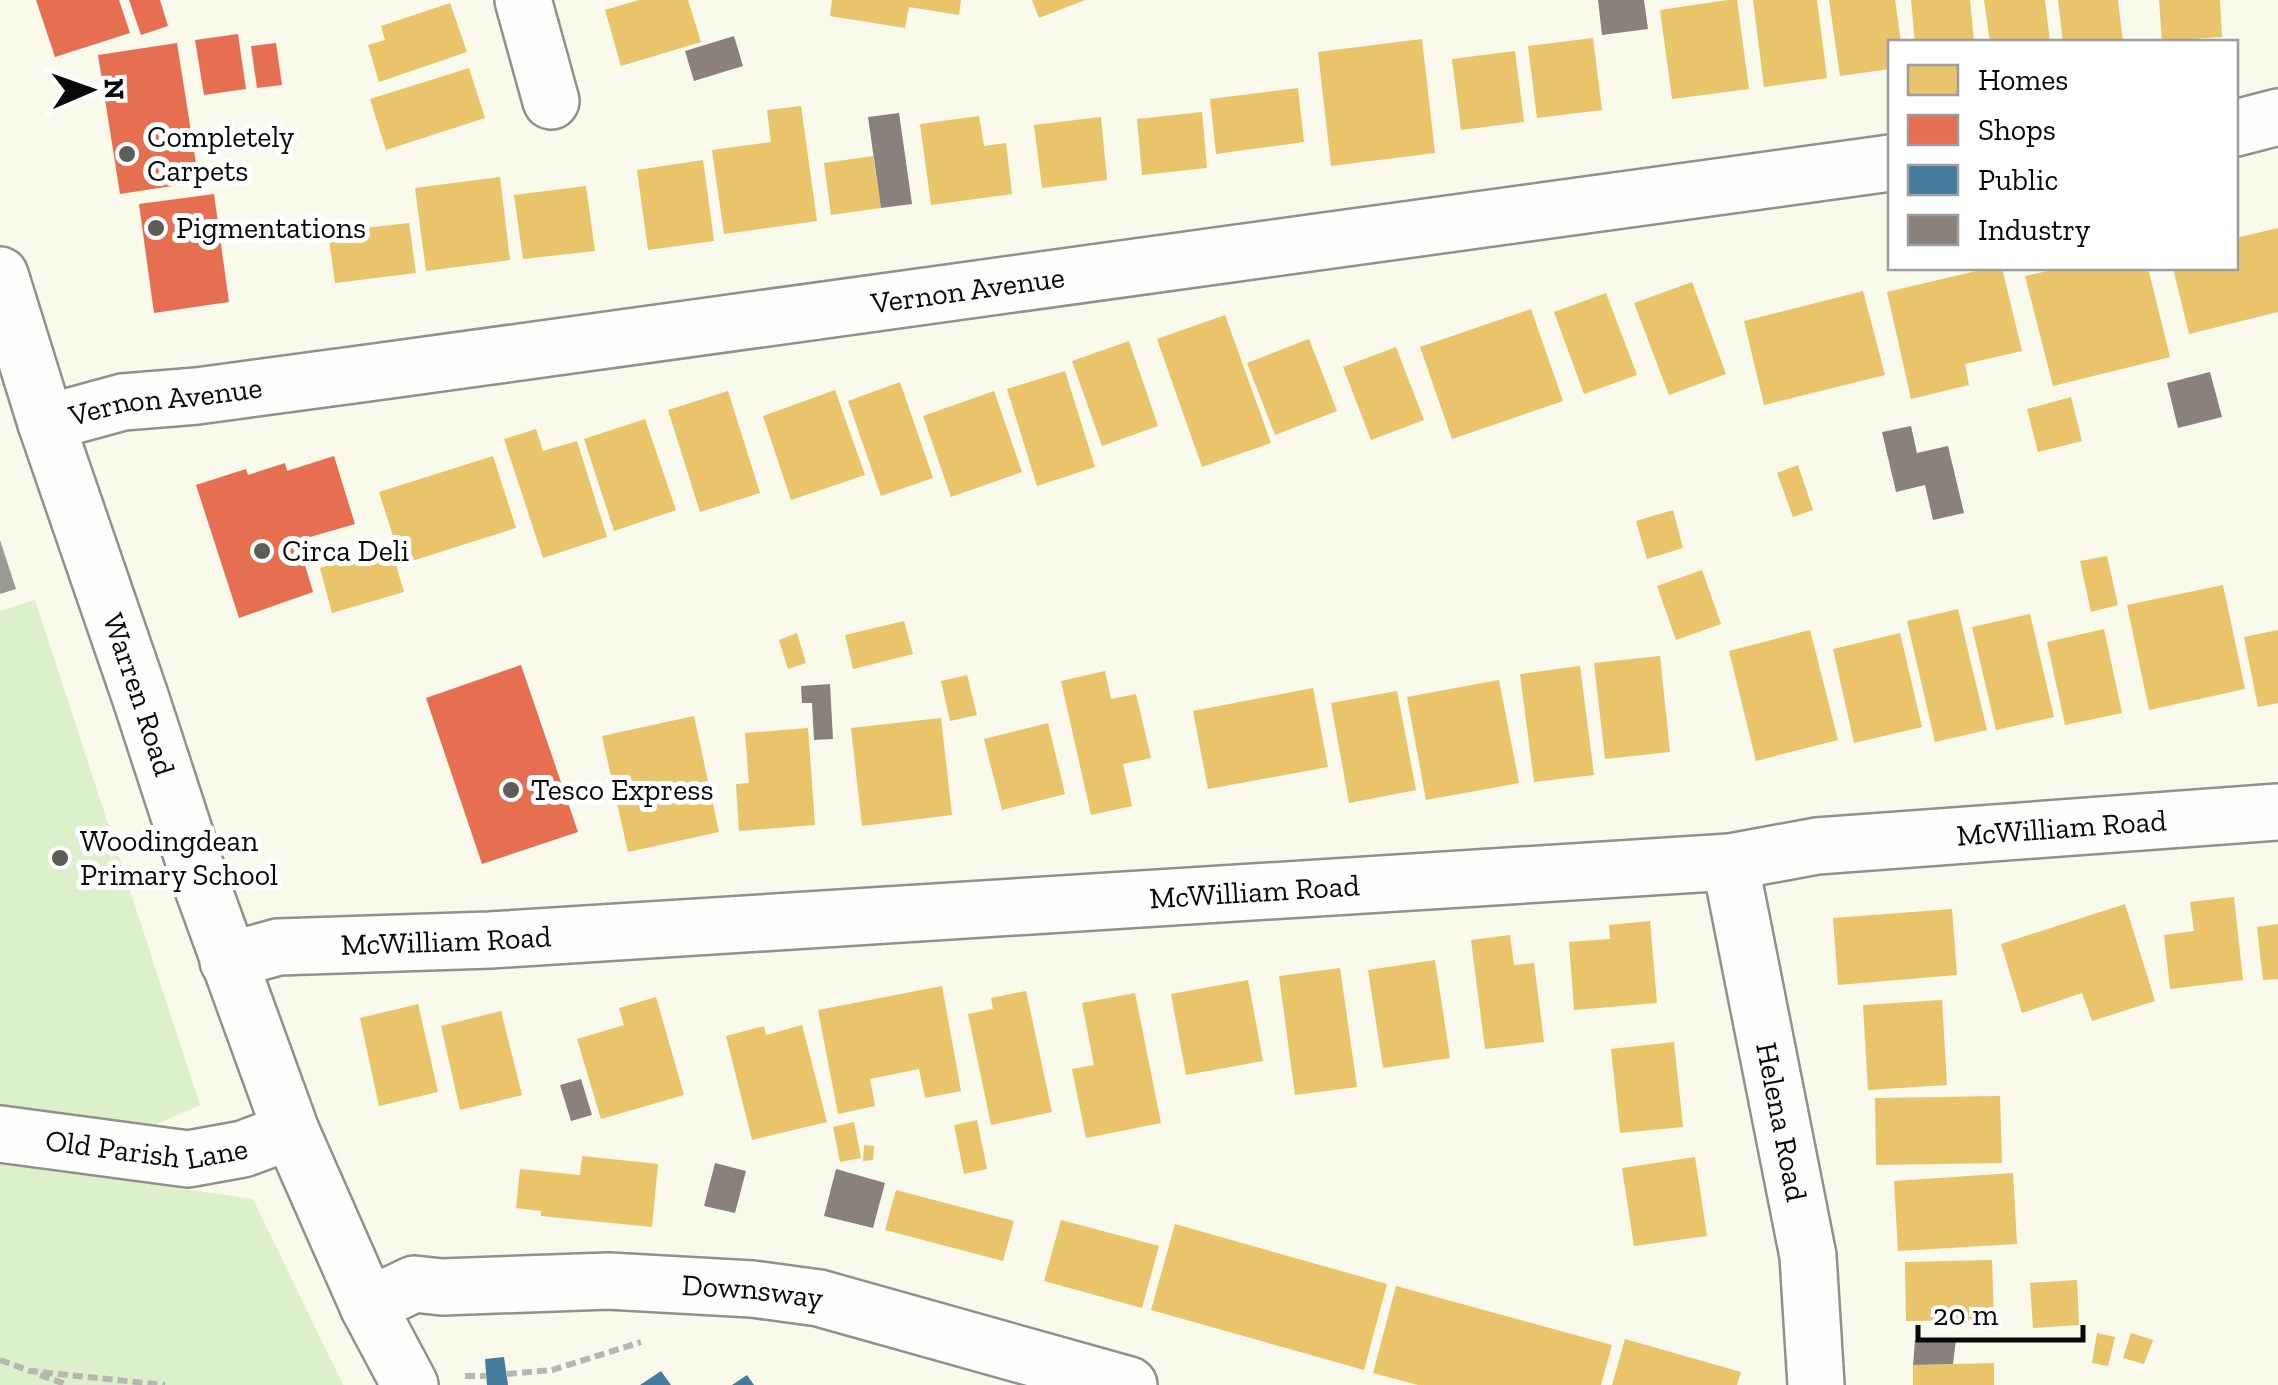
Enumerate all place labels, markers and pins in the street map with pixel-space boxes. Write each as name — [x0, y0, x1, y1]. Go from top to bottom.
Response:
place label: Completely Carpets — [147, 119, 295, 189]
marker: Completely Carpets — [116, 143, 138, 165]
place label: Pigmentations — [176, 210, 366, 246]
marker: Pigmentations — [145, 217, 167, 239]
place label: Circa Deli — [282, 533, 409, 569]
marker: Circa Deli — [251, 540, 273, 562]
place label: Tesco Express — [531, 772, 714, 808]
marker: Tesco Express — [500, 779, 522, 801]
place label: Woodingdean Primary School — [80, 823, 278, 893]
marker: Woodingdean Primary School — [49, 847, 71, 869]

